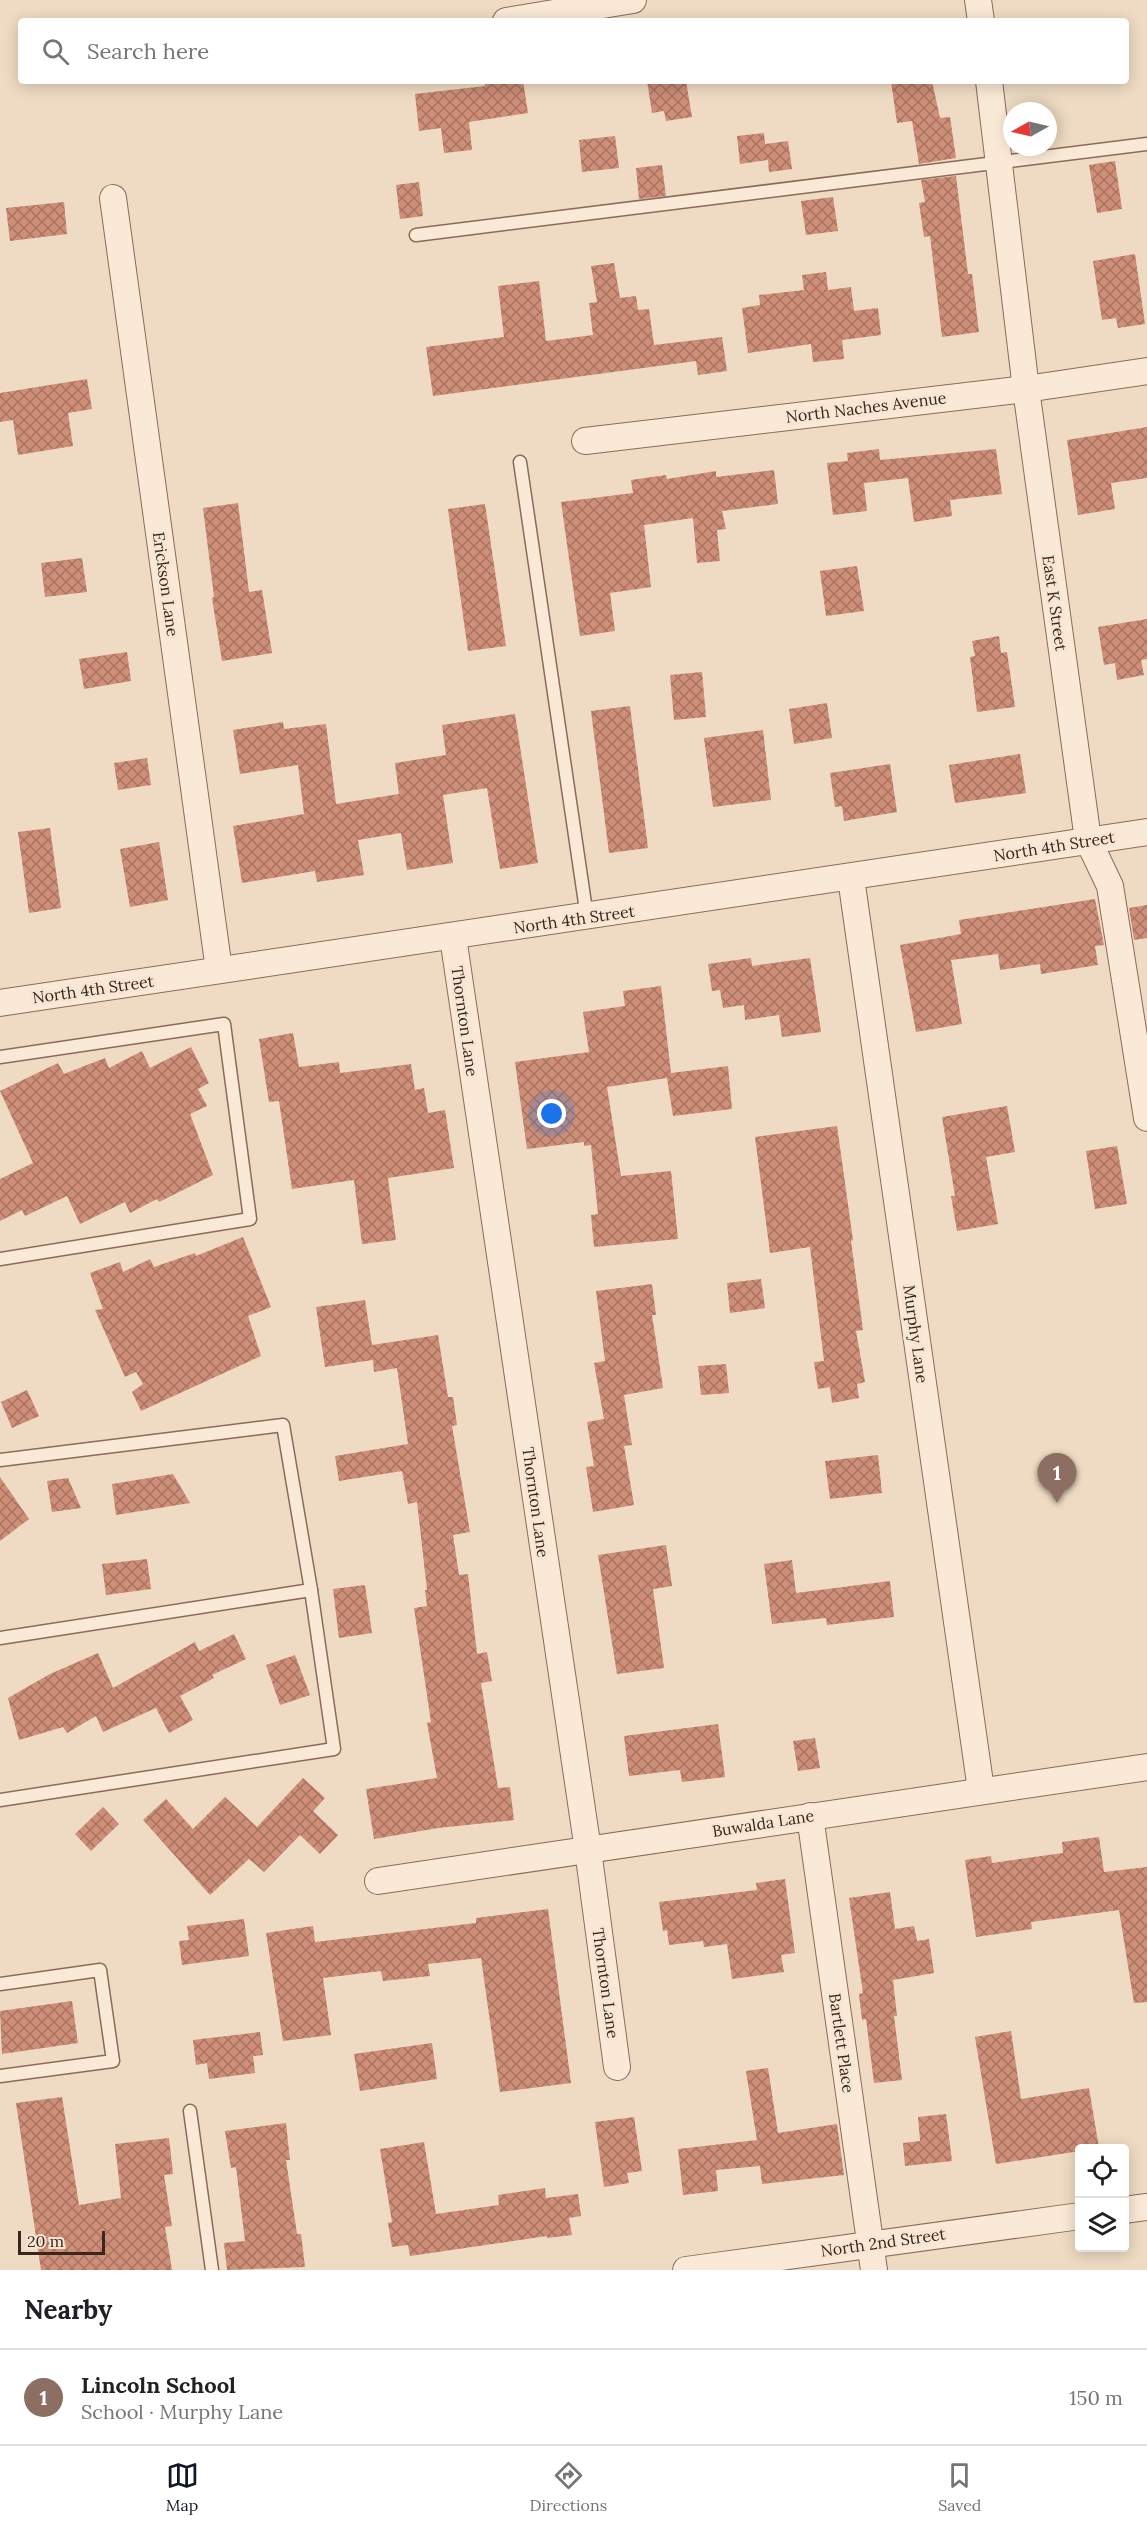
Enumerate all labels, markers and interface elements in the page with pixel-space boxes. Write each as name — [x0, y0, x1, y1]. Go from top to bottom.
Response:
search box — [18, 18, 1129, 84]
icon: search — [39, 35, 72, 68]
text: Search here — [87, 37, 209, 65]
north arrow — [1003, 102, 1057, 156]
street label: North Naches Avenue — [785, 387, 948, 427]
street label: Erickson Lane — [149, 530, 183, 638]
street label: East K Street — [1038, 554, 1072, 653]
street label: North 4th Street — [992, 826, 1117, 865]
street label: North 4th Street — [512, 900, 637, 937]
street label: Thornton Lane — [447, 964, 483, 1078]
street label: North 4th Street — [31, 970, 156, 1007]
your location — [537, 1099, 566, 1128]
street label: Murphy Lane — [899, 1284, 933, 1385]
street label: Thornton Lane — [518, 1445, 554, 1559]
pin: 1 — [1038, 1454, 1076, 1503]
street label: Buwalda Lane — [711, 1805, 816, 1841]
street label: Thornton Lane — [588, 1926, 624, 2040]
street label: Bartlett Place — [825, 1992, 859, 2094]
map controls — [1075, 2144, 1129, 2252]
button: locate — [1075, 2144, 1129, 2198]
button: layers — [1075, 2198, 1129, 2252]
street label: North 2nd Street — [819, 2223, 948, 2261]
scale bar — [18, 2228, 105, 2256]
text: 20 m — [27, 2231, 64, 2251]
text: Nearby — [24, 2293, 112, 2326]
text: Lincoln School — [81, 2371, 236, 2399]
text: 1 — [39, 2385, 48, 2410]
text: 150 m — [1069, 2385, 1123, 2410]
text: School · Murphy Lane — [81, 2399, 283, 2424]
tab: Map — [166, 2459, 199, 2515]
tab: Directions — [530, 2459, 607, 2515]
tab: Saved — [938, 2459, 981, 2515]

